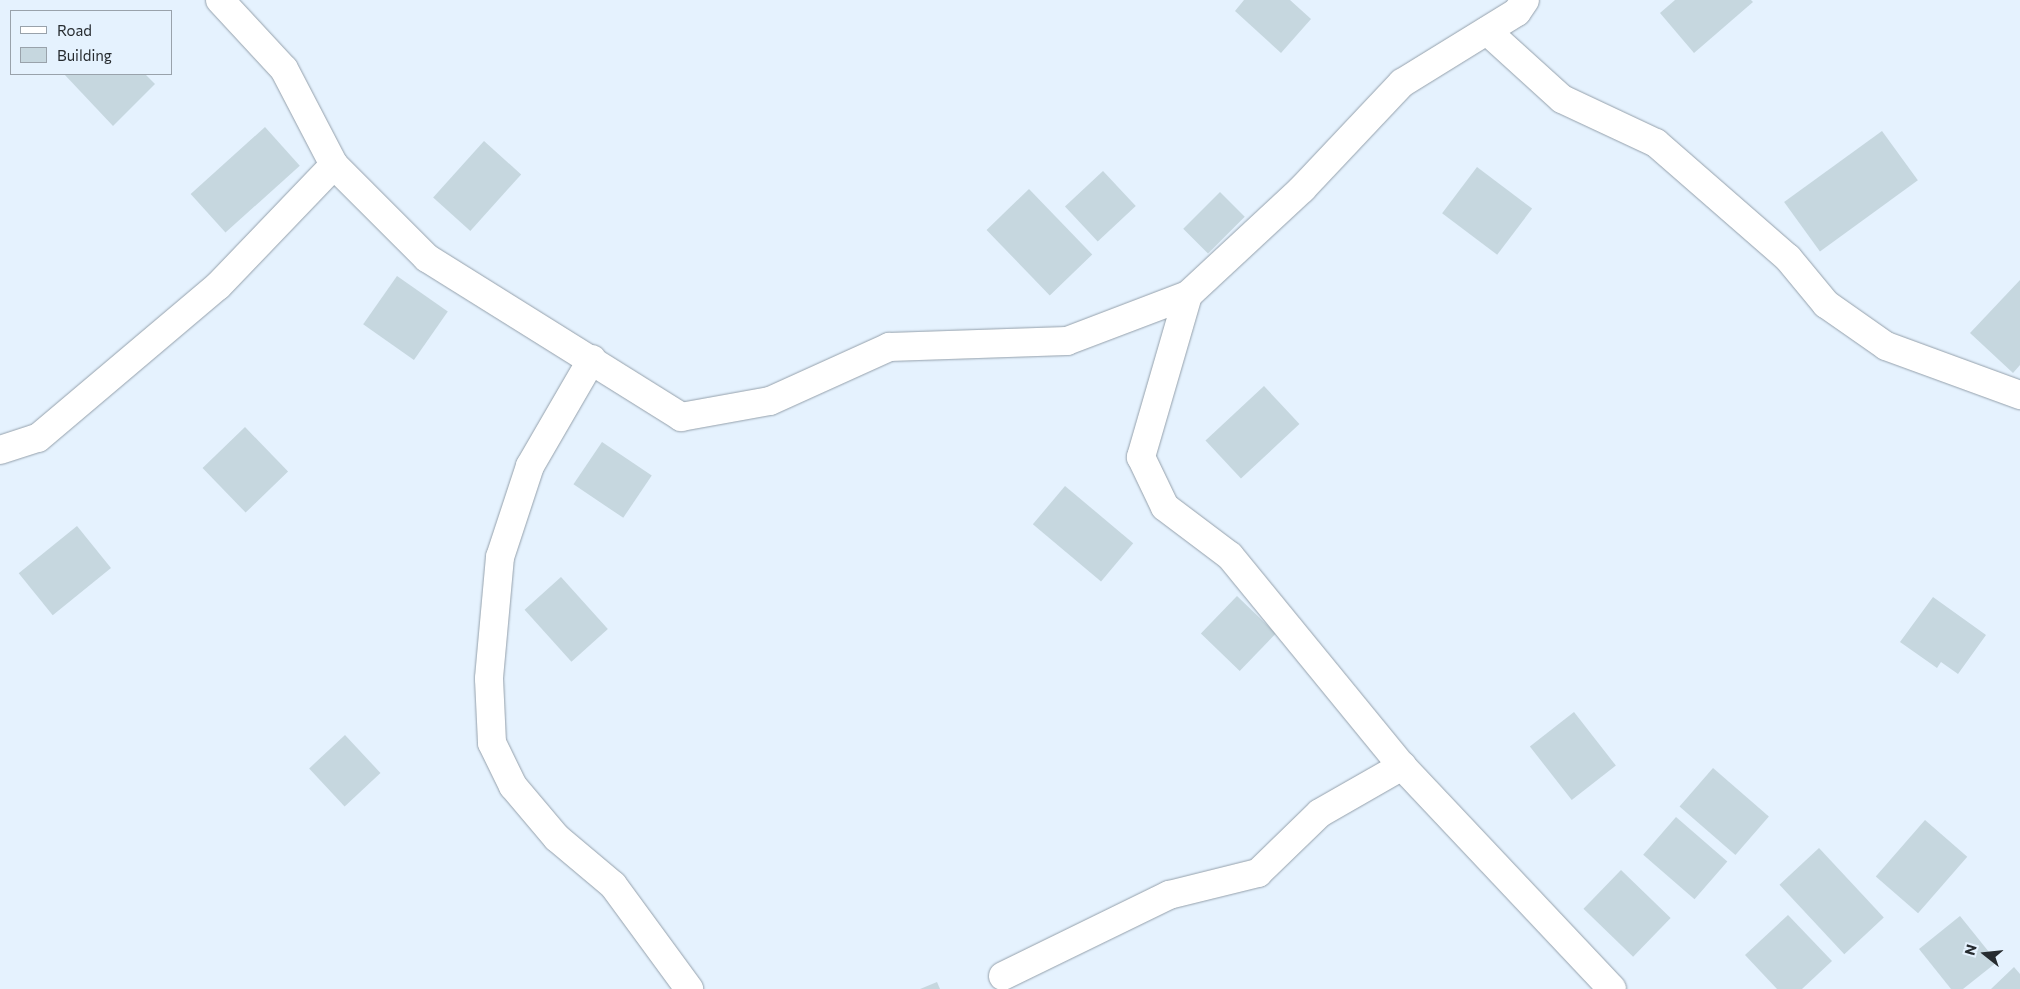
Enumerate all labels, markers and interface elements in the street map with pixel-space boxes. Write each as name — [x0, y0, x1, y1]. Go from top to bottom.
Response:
legend — [10, 10, 172, 75]
text: Road — [57, 21, 92, 39]
text: Building — [57, 46, 112, 64]
north arrow — [1960, 929, 2010, 979]
text: N — [1960, 942, 1980, 957]

